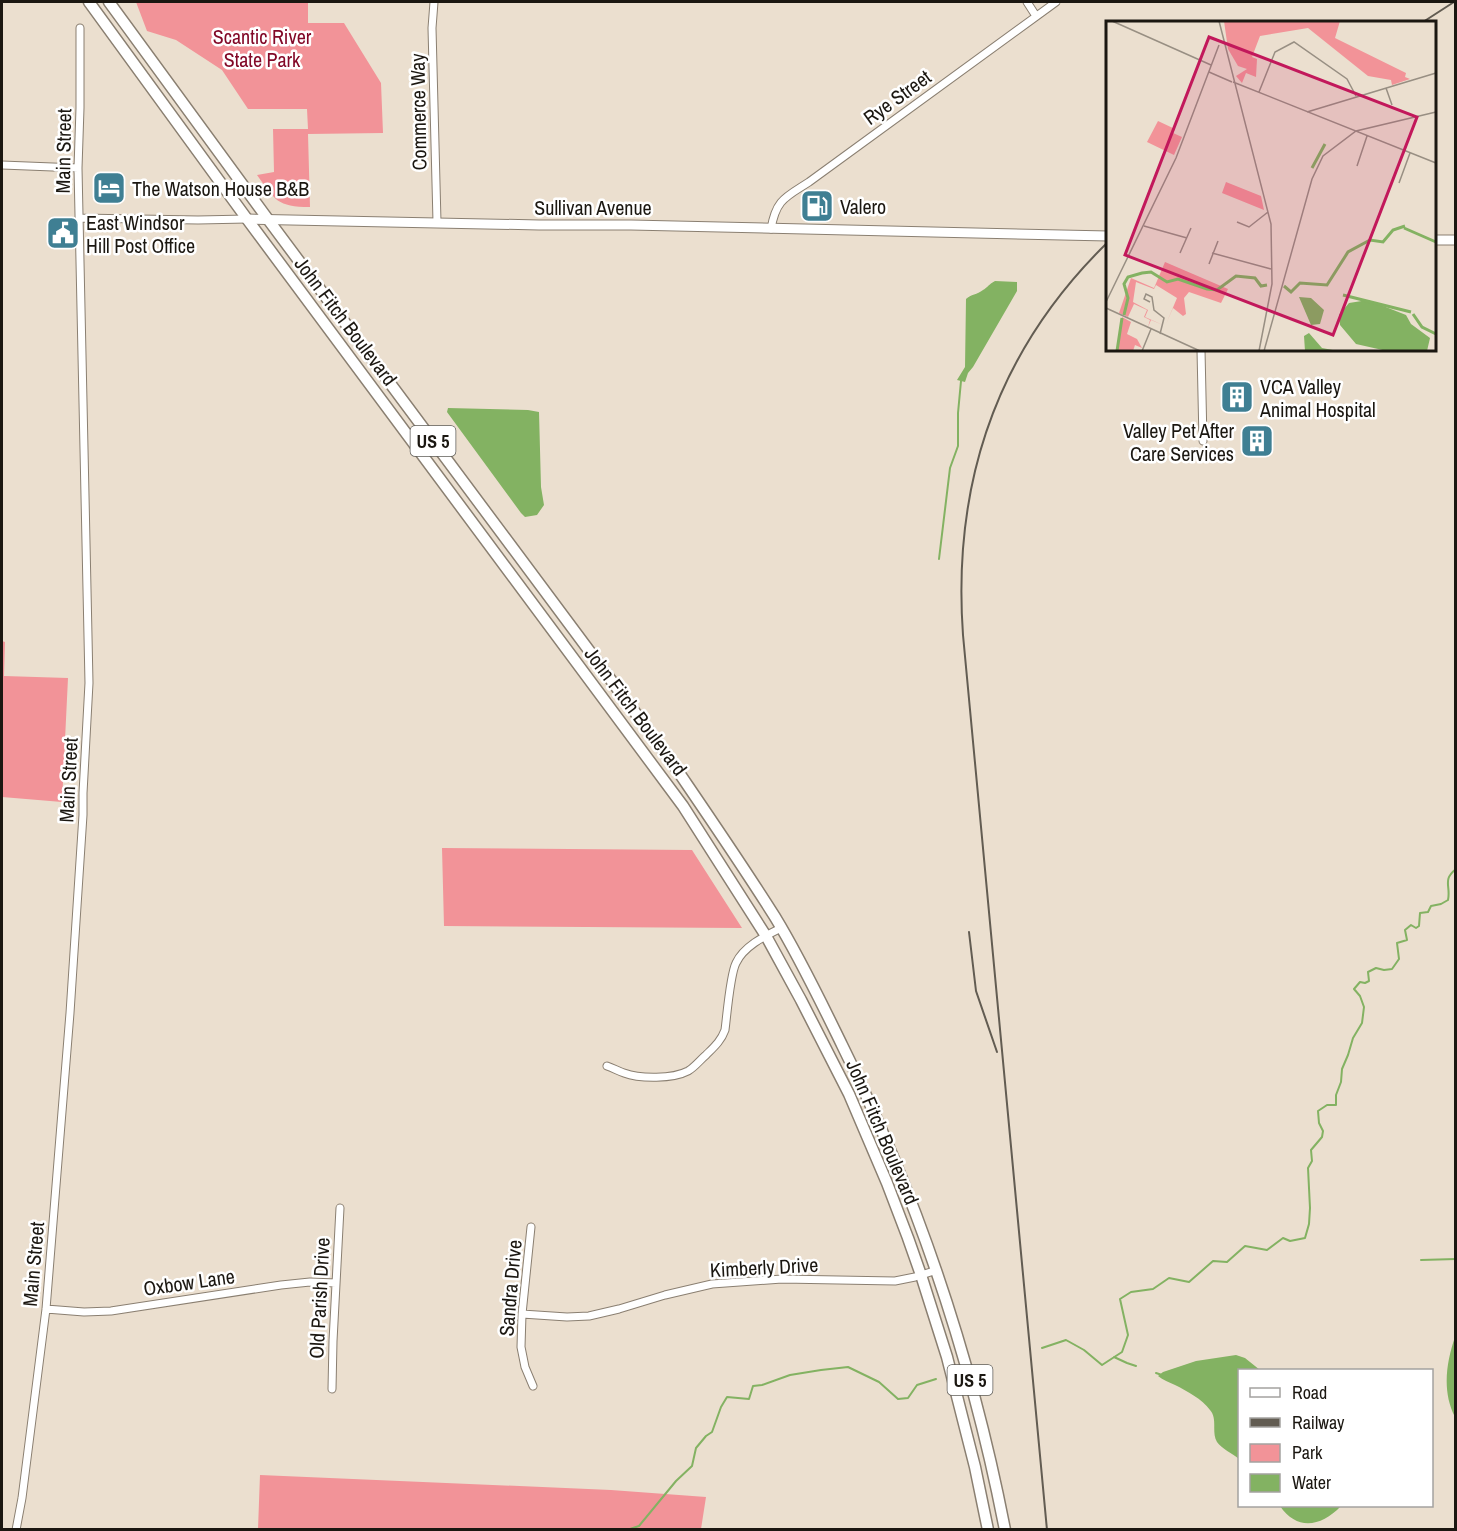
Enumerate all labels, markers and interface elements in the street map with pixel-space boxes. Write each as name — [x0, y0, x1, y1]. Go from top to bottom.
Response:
inset map — [1106, 21, 1436, 351]
park label: Scantic River State Park — [213, 23, 312, 73]
street label: Commerce Way — [403, 53, 433, 171]
street label: Rye Street — [858, 63, 937, 131]
street label: Main Street — [49, 108, 77, 194]
hotel icon: The Watson House B&B — [91, 170, 127, 206]
place label: The Watson House B&B — [132, 175, 309, 202]
fuel station icon: Valero — [799, 188, 835, 224]
place label: Valero — [840, 193, 886, 220]
street label: Sullivan Avenue — [534, 194, 652, 221]
place label: East Windsor Hill Post Office — [86, 209, 195, 259]
public building icon: East Windsor Hill Post Office — [45, 215, 81, 251]
street label: John Fitch Boulevard — [289, 251, 403, 391]
place label: VCA Valley Animal Hospital — [1259, 373, 1376, 423]
building icon: VCA Valley Animal Hospital — [1219, 379, 1255, 415]
place label: Valley Pet After Care Services — [1123, 417, 1235, 467]
building icon: Valley Pet After Care Services — [1239, 423, 1275, 459]
road number: US 5 — [410, 426, 456, 456]
street label: John Fitch Boulevard — [579, 641, 693, 781]
street label: Main Street — [52, 737, 84, 823]
street label: John Fitch Boulevard — [840, 1055, 926, 1209]
street label: Main Street — [16, 1220, 50, 1307]
street label: Old Parish Drive — [302, 1237, 336, 1359]
street label: Sandra Drive — [492, 1239, 528, 1337]
street label: Kimberly Drive — [709, 1251, 819, 1283]
street label: Oxbow Lane — [142, 1262, 236, 1302]
road number: US 5 — [948, 1365, 992, 1395]
legend — [1238, 1369, 1433, 1507]
text: Road — [1292, 1380, 1327, 1405]
text: Railway — [1292, 1410, 1345, 1435]
text: Park — [1292, 1440, 1323, 1465]
text: Water — [1292, 1470, 1331, 1495]

